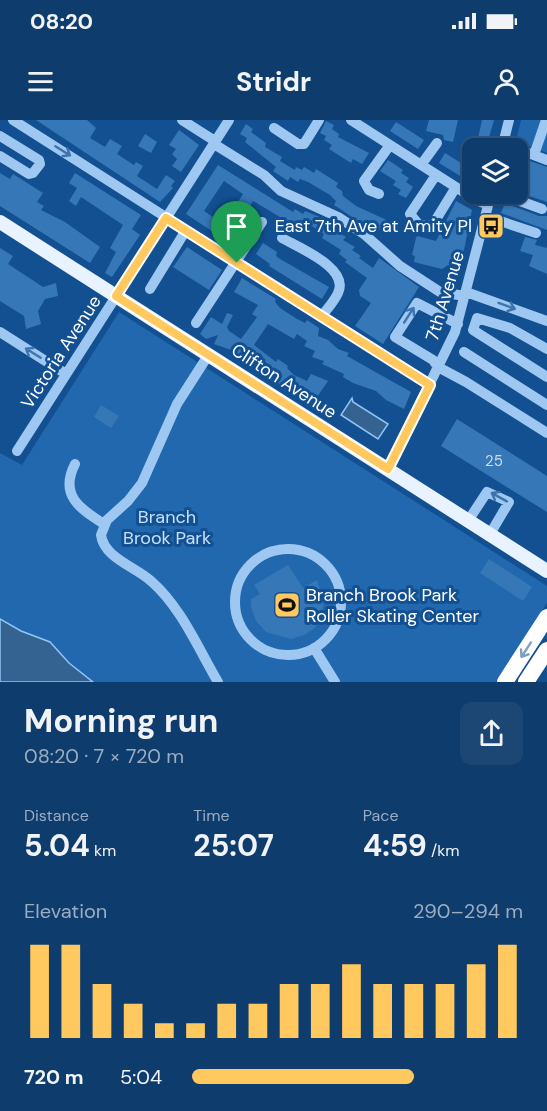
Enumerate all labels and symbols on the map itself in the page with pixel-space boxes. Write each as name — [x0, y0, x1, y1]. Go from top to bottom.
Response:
one-way arrow — [54, 146, 71, 158]
pin — [211, 201, 262, 263]
bus stop icon: East 7th Ave at Amity Pl — [476, 211, 506, 241]
place label: East 7th Ave at Amity Pl — [275, 214, 472, 238]
street label: 7th Avenue — [420, 248, 470, 344]
street label: Victoria Avenue — [15, 291, 107, 413]
one-way arrow — [497, 302, 515, 313]
one-way arrow — [403, 307, 415, 324]
street label: Clifton Avenue — [227, 338, 341, 424]
one-way arrow — [25, 346, 42, 358]
house number: 25 — [485, 451, 503, 471]
one-way arrow — [491, 491, 509, 502]
park label: Branch Brook Park — [123, 505, 211, 550]
place label: Branch Brook Park Roller Skating Center — [306, 583, 480, 628]
sports icon: Branch Brook Park Roller Skating Center — [272, 590, 302, 620]
one-way arrow — [520, 641, 532, 657]

